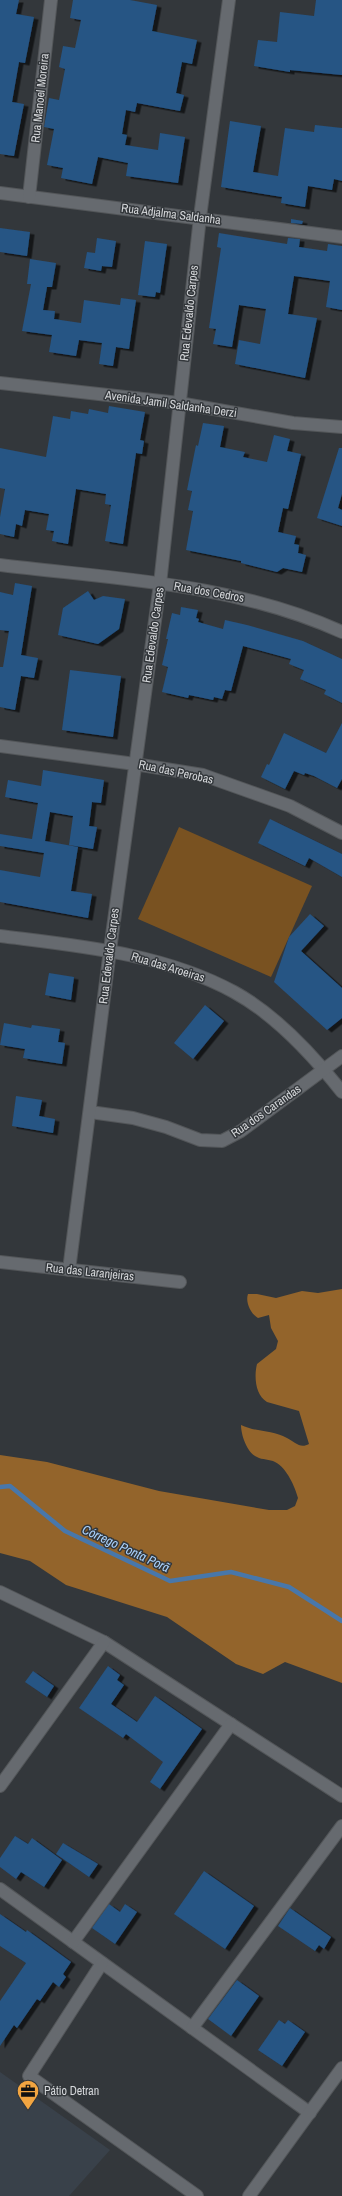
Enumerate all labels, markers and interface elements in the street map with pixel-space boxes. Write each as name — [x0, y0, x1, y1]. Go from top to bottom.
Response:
street label: Rua Manoel Moreira — [27, 52, 53, 143]
street label: Rua Adjalma Saldanha — [120, 200, 222, 228]
street label: Rua Edevaldo Carpes — [176, 264, 202, 362]
street label: Avenida Jamil Saldanha Derzi — [103, 387, 238, 421]
street label: Rua dos Cedros — [173, 578, 245, 606]
street label: Rua Edevaldo Carpes — [138, 586, 168, 684]
street label: Rua das Perobas — [137, 756, 215, 788]
street label: Rua Edevaldo Carpes — [95, 907, 123, 1005]
street label: Rua das Aroeiras — [129, 948, 207, 986]
street label: Rua dos Carandas — [228, 1081, 304, 1141]
street label: Rua das Laranjeiras — [45, 1259, 135, 1285]
water label: Córrego Ponta Porã — [79, 1521, 172, 1576]
office icon: Pátio Detran — [15, 2078, 41, 2111]
place label: Pátio Detran — [44, 2083, 99, 2099]

